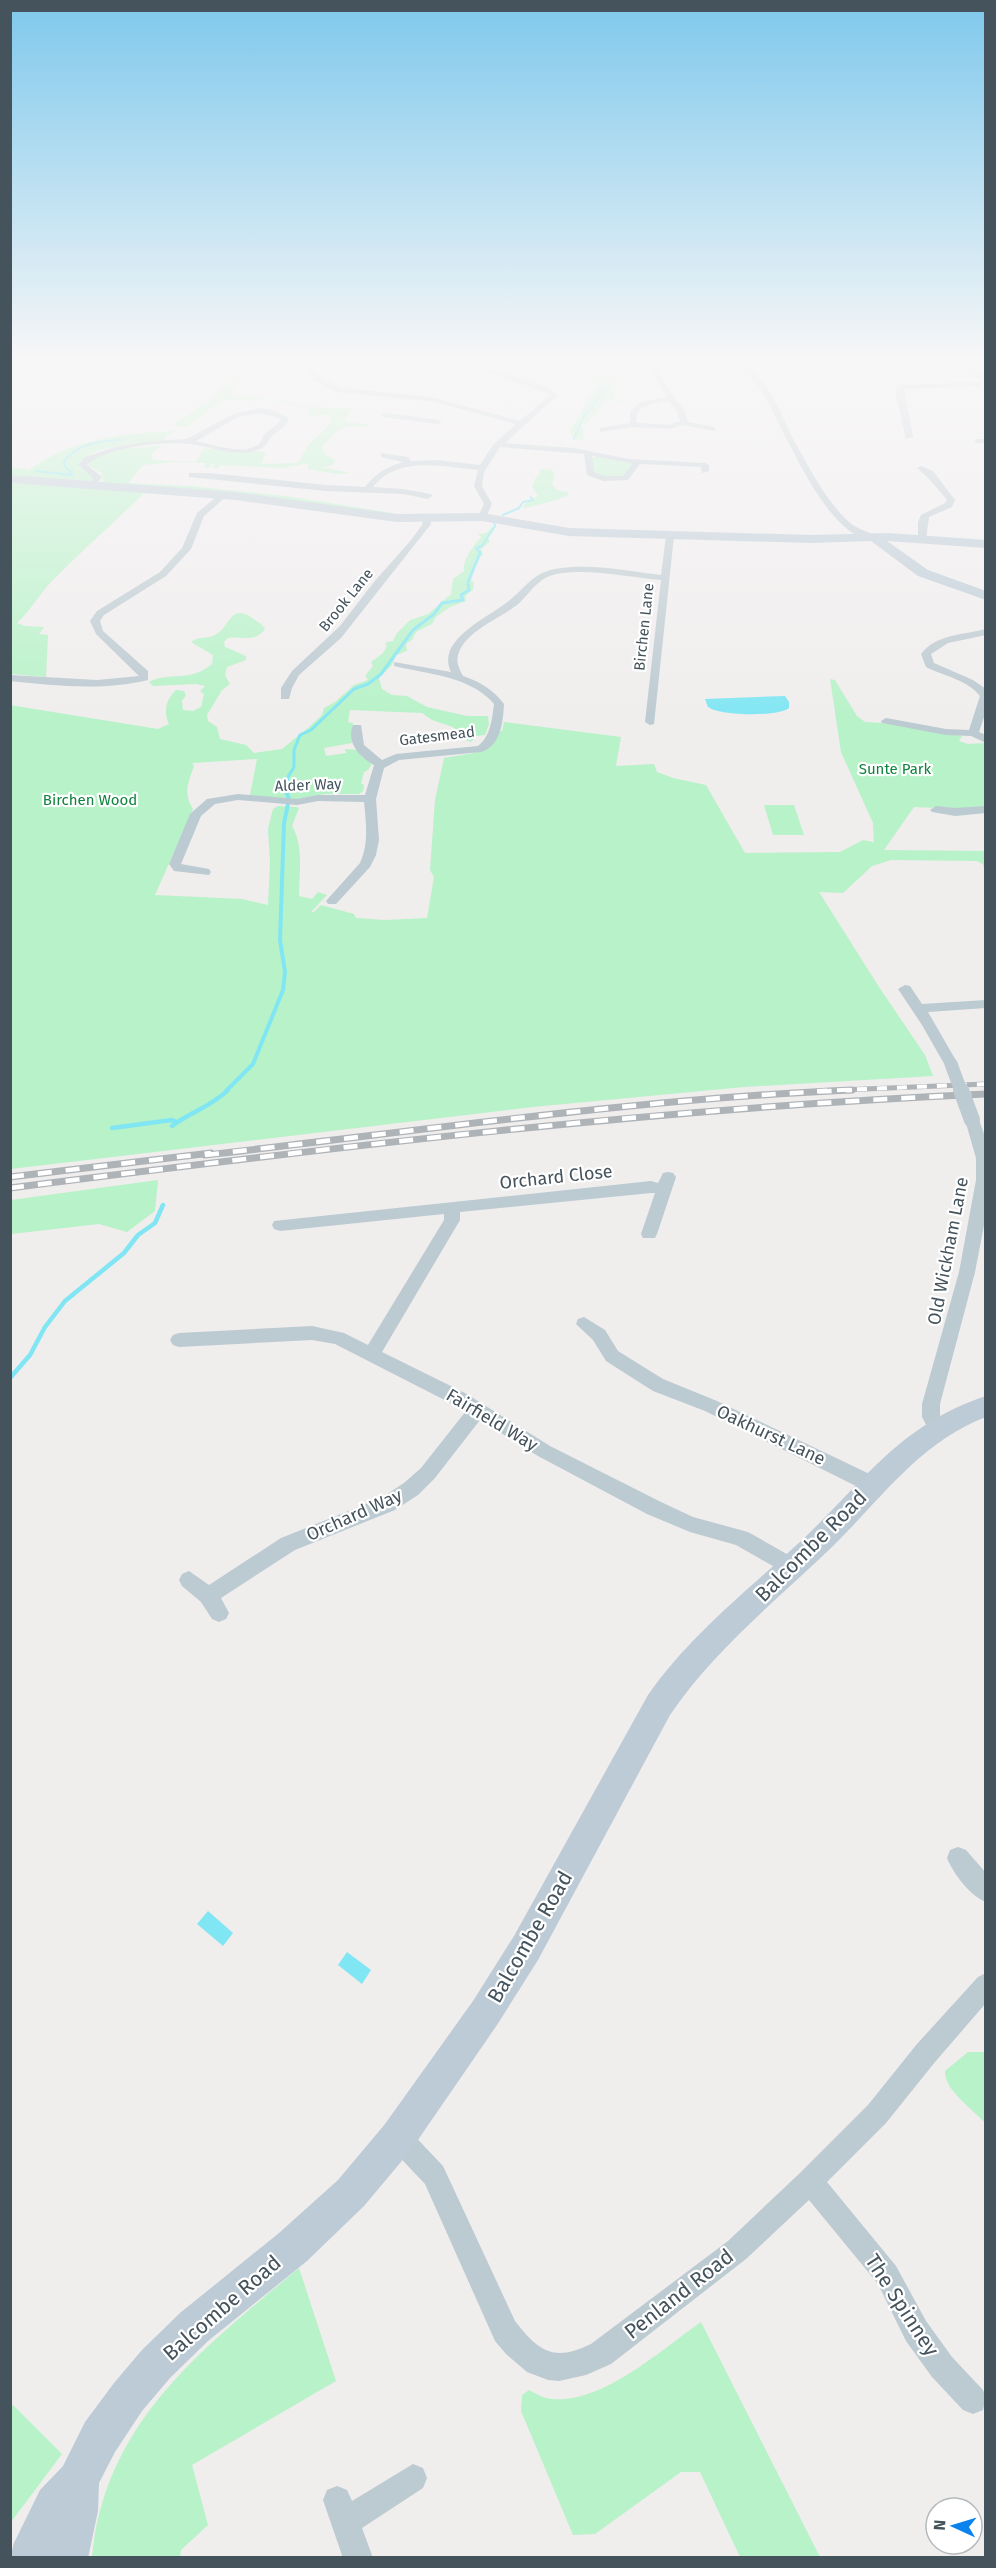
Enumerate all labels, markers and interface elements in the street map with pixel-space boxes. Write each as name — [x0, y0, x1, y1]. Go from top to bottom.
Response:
street label: Brook Lane — [315, 565, 377, 635]
street label: Birchen Lane — [630, 582, 658, 672]
street label: Gatesmead — [398, 722, 476, 750]
park label: Sunte Park — [859, 760, 932, 778]
street label: Alder Way — [274, 775, 342, 795]
park label: Birchen Wood — [43, 791, 137, 809]
street label: Orchard Close — [498, 1160, 614, 1194]
street label: Old Wickham Lane — [923, 1175, 973, 1327]
street label: Fairfield Way — [442, 1384, 542, 1456]
street label: Oakhurst Lane — [713, 1400, 829, 1470]
street label: Orchard Way — [303, 1484, 405, 1546]
street label: Balcombe Road — [750, 1485, 872, 1607]
street label: Balcombe Road — [482, 1866, 578, 2008]
street label: Penland Road — [619, 2243, 739, 2345]
street label: The Spinney — [859, 2249, 945, 2361]
street label: Balcombe Road — [158, 2250, 286, 2366]
north arrow — [924, 2496, 984, 2556]
text: N — [930, 2519, 949, 2531]

